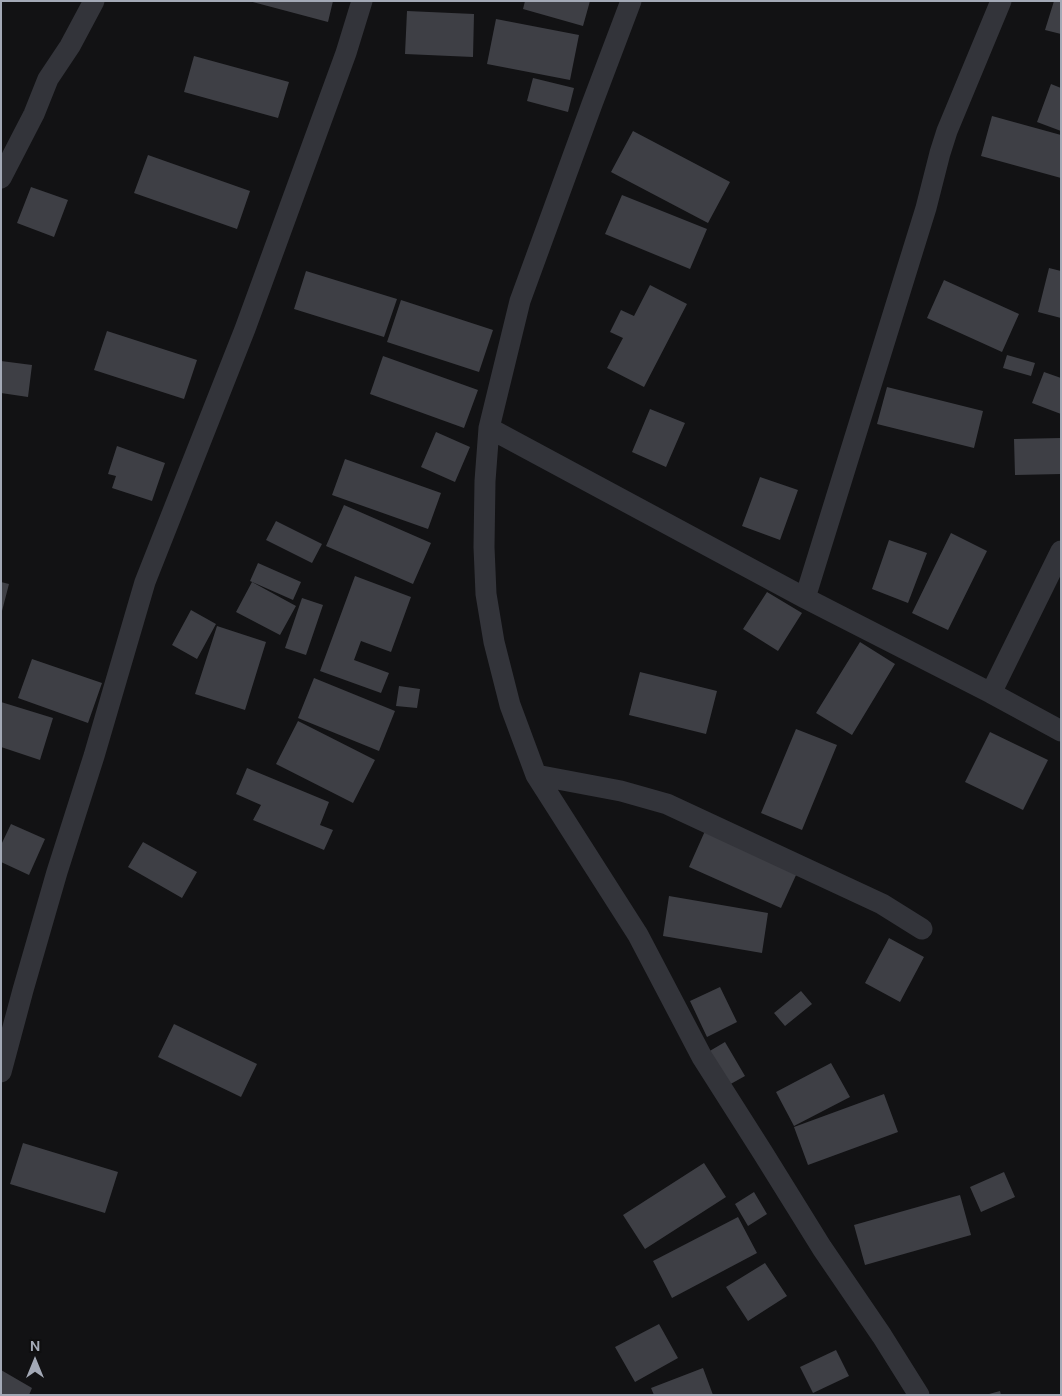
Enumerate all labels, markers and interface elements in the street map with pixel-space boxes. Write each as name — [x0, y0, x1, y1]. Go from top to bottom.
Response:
north arrow — [10, 1336, 60, 1386]
text: N — [30, 1337, 40, 1355]

